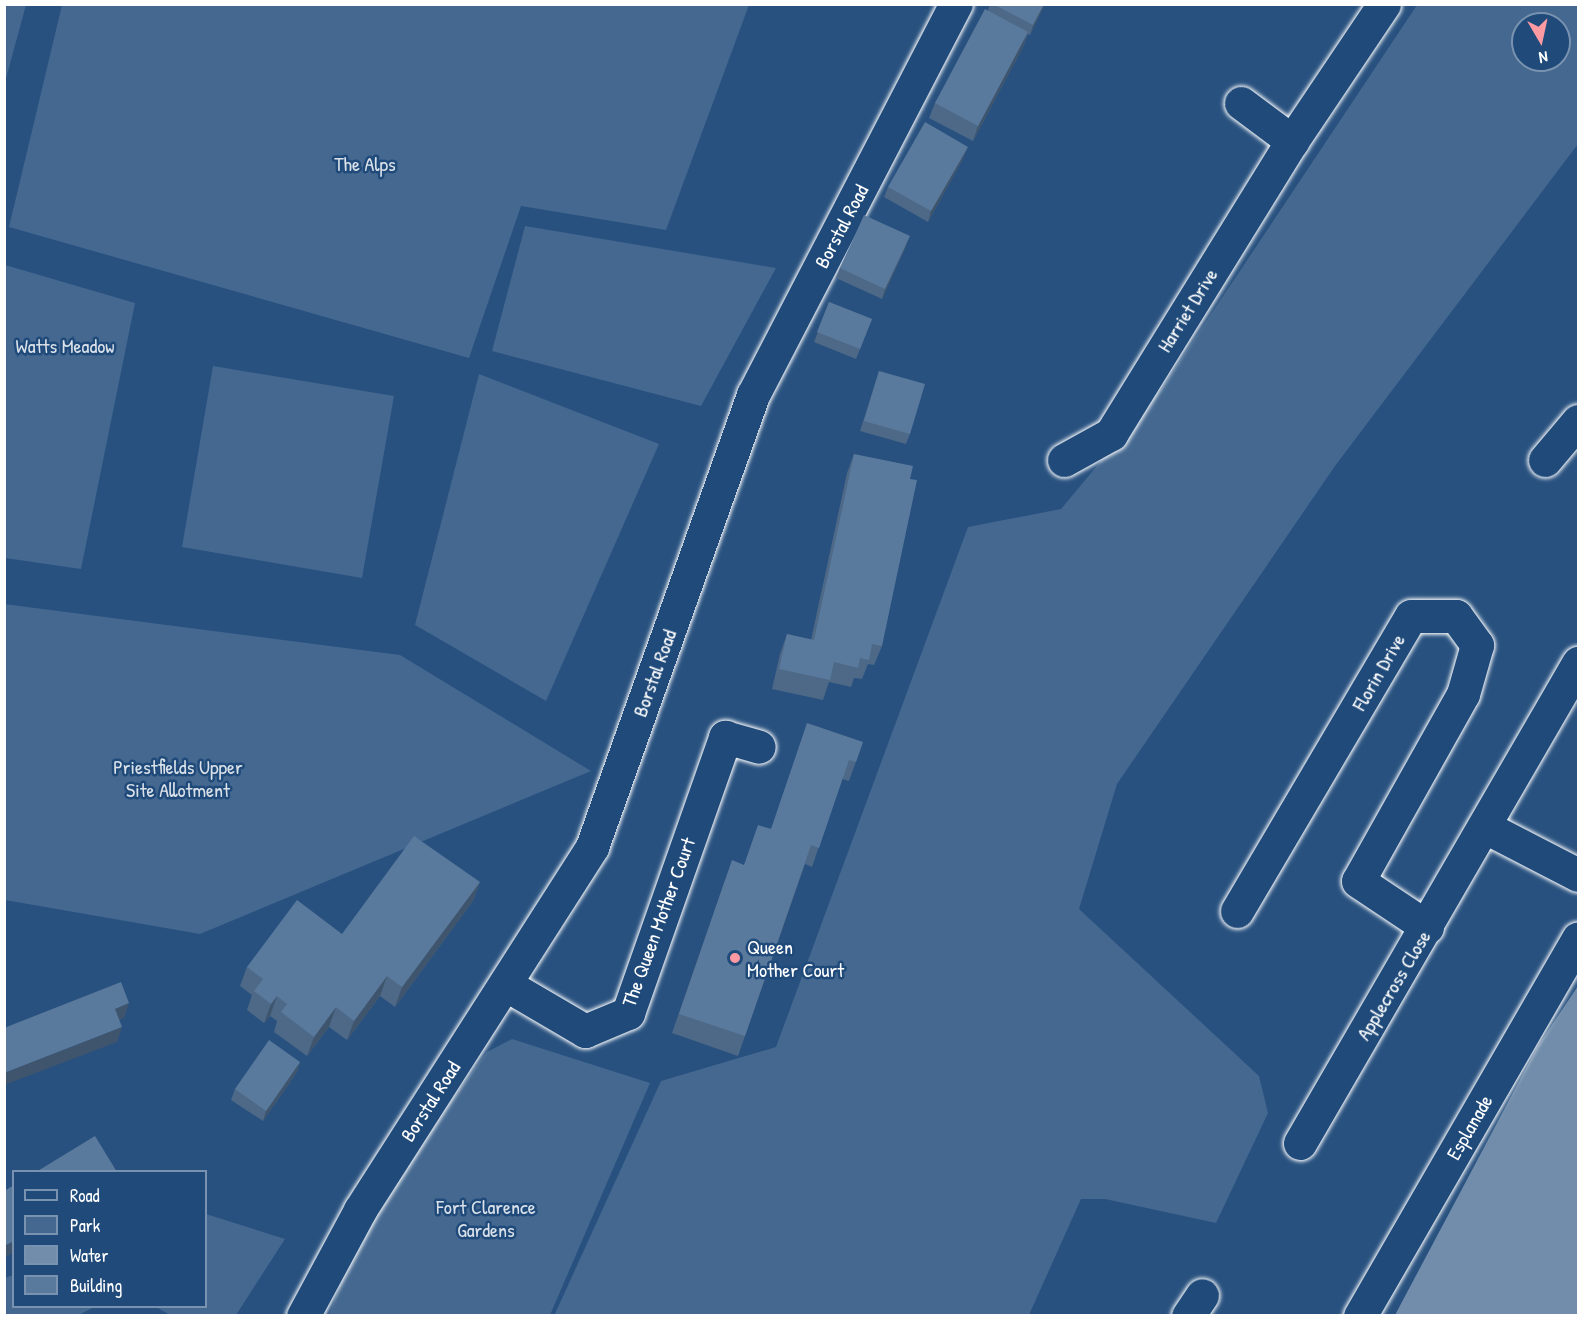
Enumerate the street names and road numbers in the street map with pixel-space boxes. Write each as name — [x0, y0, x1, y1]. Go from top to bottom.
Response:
street label: Borstal Road — [809, 180, 873, 272]
street label: Harriet Drive — [1152, 264, 1222, 356]
street label: Borstal Road — [627, 626, 681, 720]
street label: Florin Drive — [1347, 629, 1409, 715]
street label: The Queen Mother Court — [616, 834, 700, 1010]
street label: Applecross Close — [1351, 926, 1435, 1044]
street label: Borstal Road — [395, 1056, 465, 1146]
street label: Esplanade — [1441, 1090, 1497, 1164]

